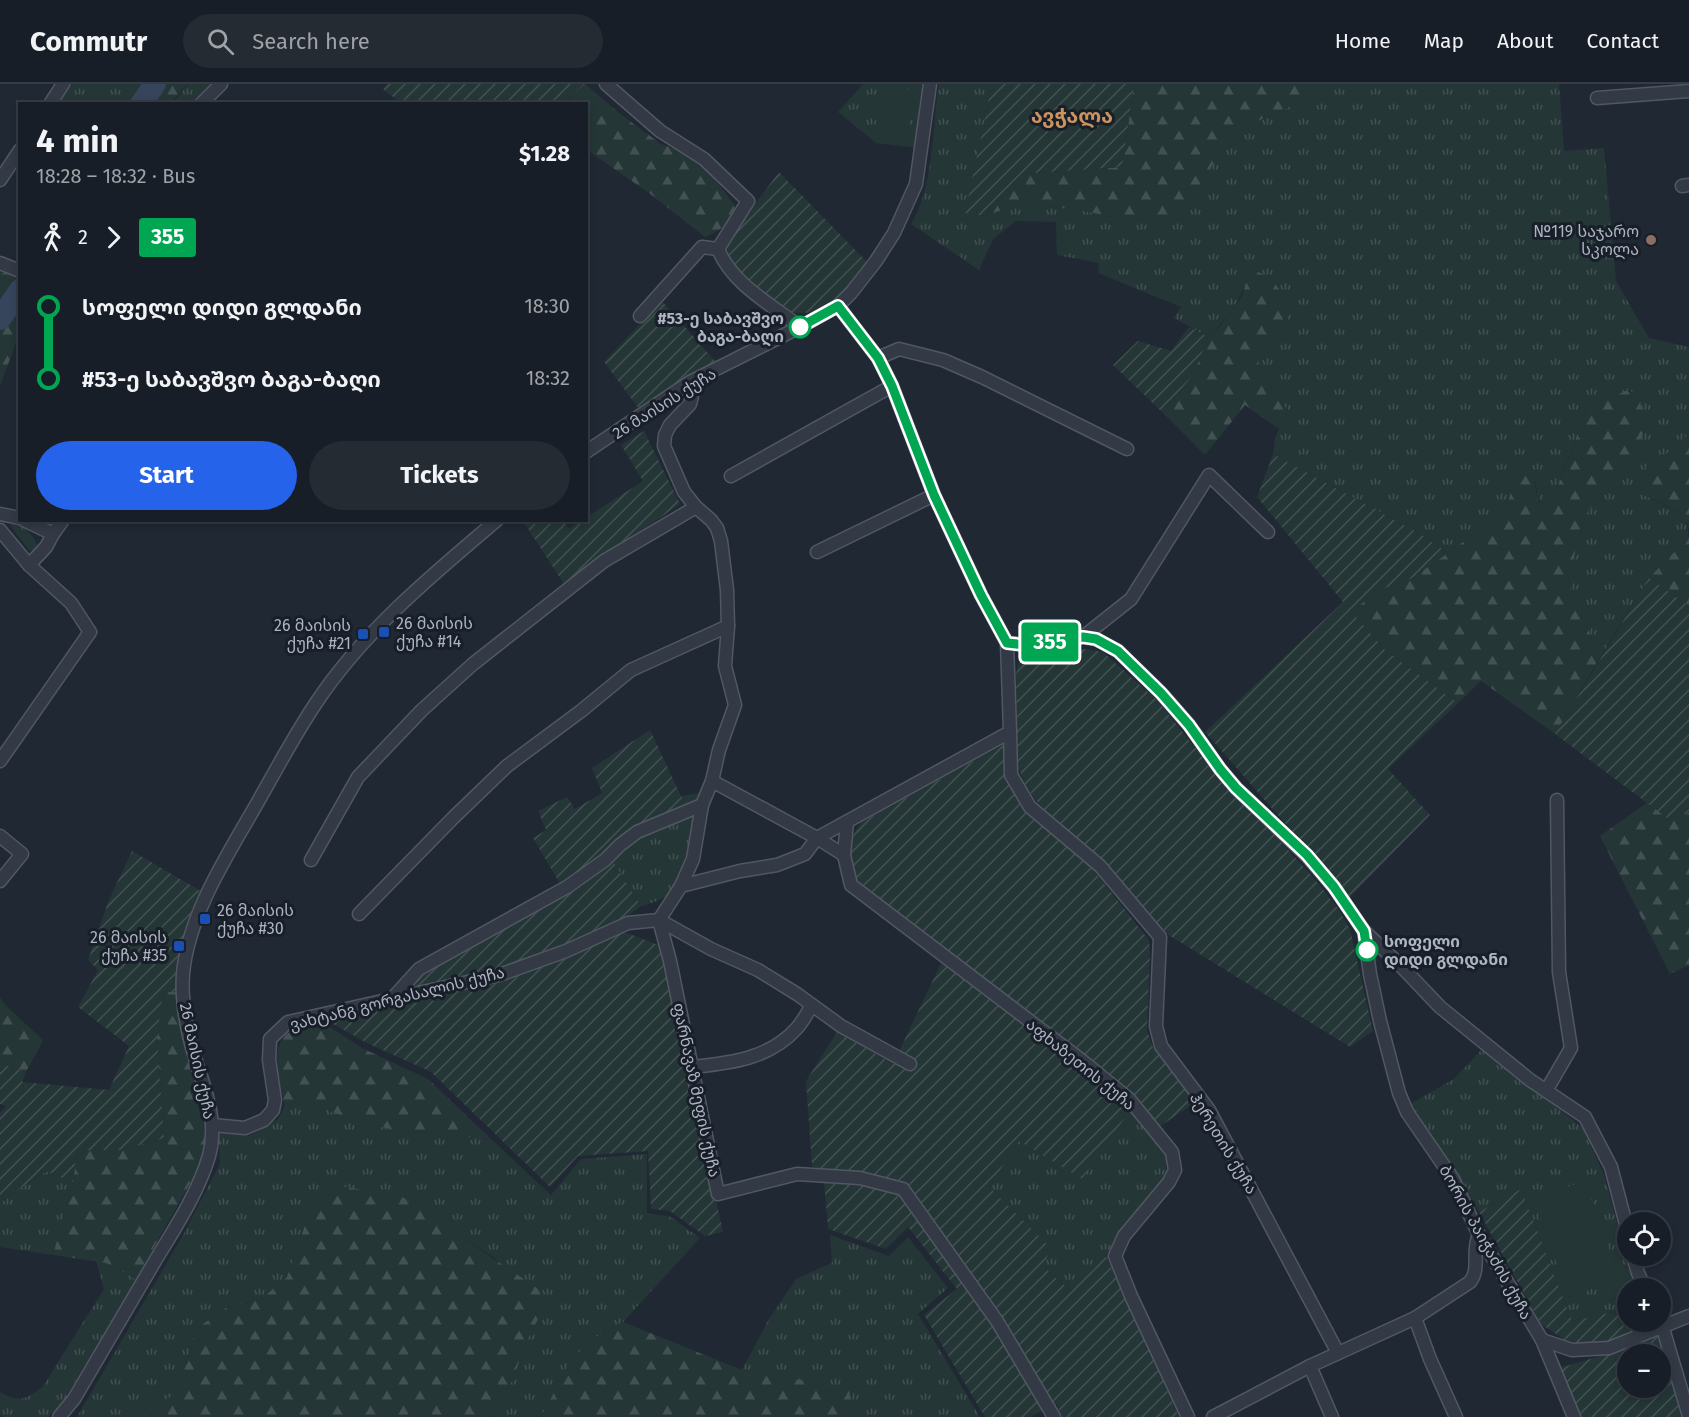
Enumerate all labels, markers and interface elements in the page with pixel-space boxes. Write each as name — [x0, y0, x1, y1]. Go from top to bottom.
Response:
search box — [183, 14, 603, 68]
text: Commutr — [30, 25, 147, 58]
icon: search — [204, 25, 237, 58]
text: Search here — [252, 28, 370, 55]
text: Home — [1335, 28, 1391, 54]
text: Map — [1424, 28, 1464, 54]
text: About — [1497, 28, 1554, 54]
text: Contact — [1587, 28, 1659, 54]
district label: ავჭალა — [1031, 104, 1113, 128]
text: 4 min — [36, 121, 119, 161]
text: $1.28 — [519, 140, 570, 167]
text: 18:28 – 18:32 · Bus — [36, 164, 195, 188]
icon: walk — [36, 221, 69, 254]
icon: forward — [97, 221, 130, 254]
place label: №119 საჯარო სკოლა — [1533, 222, 1639, 260]
text: 355 — [151, 224, 184, 250]
text: 2 — [78, 225, 88, 249]
marker: №119 საჯარო სკოლა — [1644, 233, 1658, 247]
text: სოფელი დიდი გლდანი — [82, 294, 362, 321]
text: 18:30 — [524, 294, 570, 318]
place label: #53-ე საბავშვო ბაგა-ბაღი — [658, 309, 784, 347]
marker: #53-ე საბავშვო ბაგა-ბაღი — [789, 316, 811, 338]
street label: 26 მაისის ქუჩა — [609, 364, 720, 443]
text: #53-ე საბავშვო ბაგა-ბაღი — [82, 366, 381, 393]
text: 18:32 — [526, 366, 570, 390]
button: Start — [36, 441, 297, 510]
button: Tickets — [309, 441, 570, 510]
place label: 26 მაისის ქუჩა #14 — [396, 614, 473, 651]
place label: 26 მაისის ქუჩა #21 — [274, 616, 351, 653]
line badge: 355 — [1016, 622, 1084, 662]
marker: 26 მაისის ქუჩა #14 — [377, 625, 391, 639]
marker: 26 მაისის ქუჩა #21 — [356, 627, 370, 641]
text: 355 — [1033, 629, 1067, 655]
place label: 26 მაისის ქუჩა #30 — [217, 901, 294, 938]
marker: 26 მაისის ქუჩა #30 — [198, 912, 212, 926]
place label: 26 მაისის ქუჩა #35 — [90, 928, 167, 965]
place label: სოფელი დიდი გლდანი — [1384, 932, 1508, 970]
marker: 26 მაისის ქუჩა #35 — [172, 939, 186, 953]
marker: სოფელი დიდი გლდანი — [1356, 939, 1378, 961]
street label: ვახტანგ გორგასალის ქუჩა — [288, 963, 507, 1035]
street label: 26 მაისის ქუჩა — [176, 1001, 219, 1121]
street label: ფარნავაზ მეფის ქუჩა — [669, 1001, 724, 1179]
street label: აფხაზეთის ქუჩა — [1022, 1015, 1139, 1114]
street label: ჰერეთის ქუჩა — [1186, 1089, 1261, 1197]
street label: ბორის პაიჭაძის ქუჩა — [1435, 1162, 1536, 1323]
map controls — [1617, 1212, 1671, 1398]
button: locate — [1617, 1212, 1671, 1266]
button: + — [1617, 1278, 1671, 1332]
button: − — [1617, 1344, 1671, 1398]

